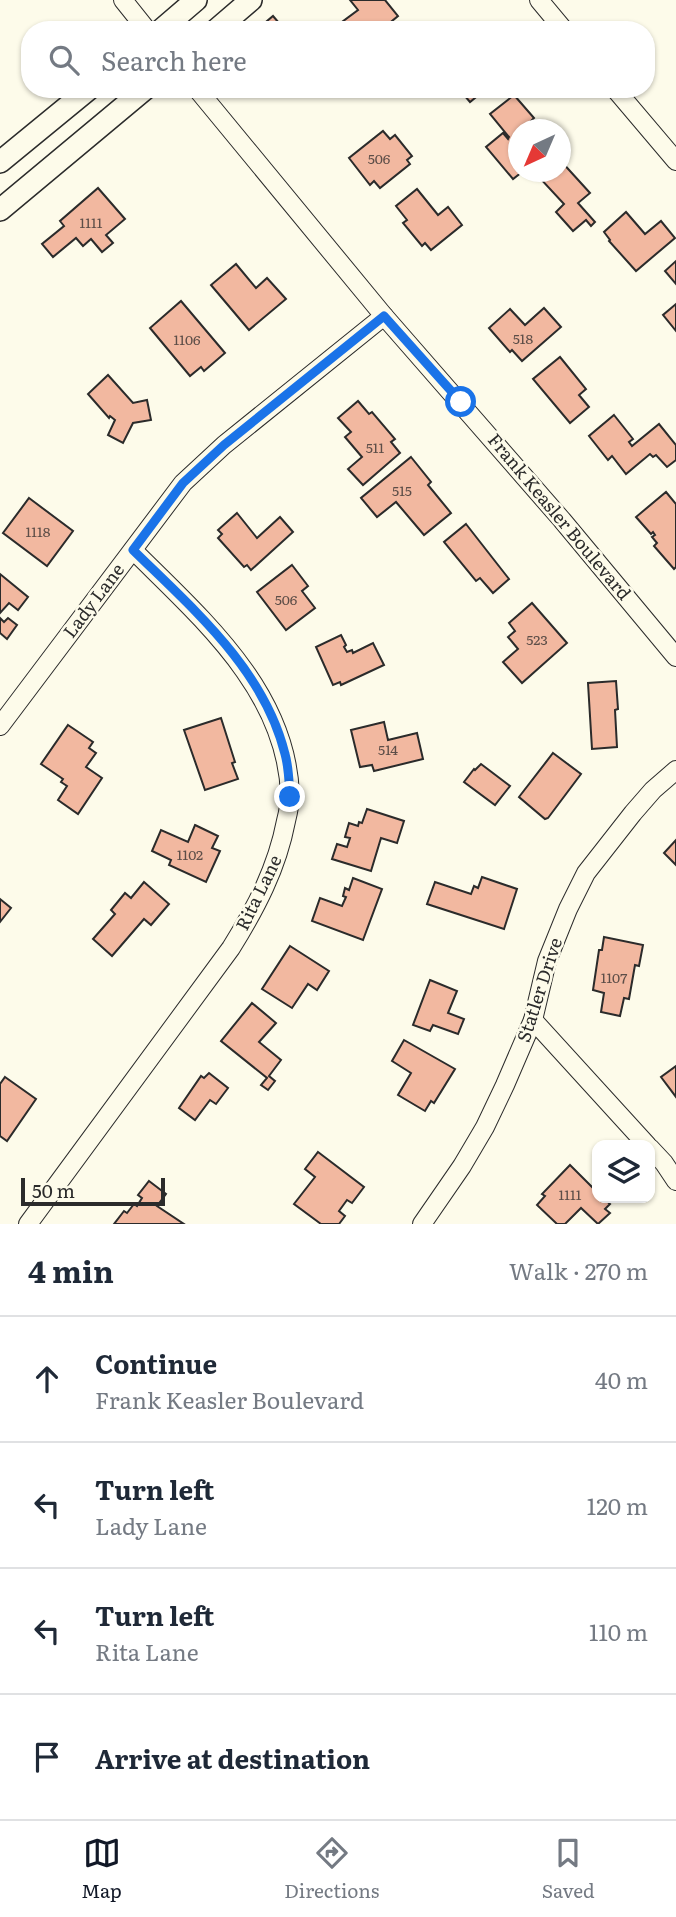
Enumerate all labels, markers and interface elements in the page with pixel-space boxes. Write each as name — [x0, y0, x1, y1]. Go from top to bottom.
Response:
search box — [21, 21, 655, 98]
text: Search here — [101, 40, 247, 79]
icon: search — [45, 41, 83, 79]
north arrow — [508, 119, 571, 182]
house number: 506 — [368, 148, 391, 168]
house number: 1111 — [80, 212, 103, 232]
house number: 518 — [513, 328, 534, 348]
house number: 1106 — [173, 329, 201, 349]
route start — [445, 386, 476, 417]
street label: Frank Keasler Boulevard — [482, 427, 638, 605]
house number: 511 — [366, 437, 385, 457]
house number: 515 — [392, 480, 412, 500]
house number: 1118 — [26, 521, 51, 541]
street label: Lady Lane — [56, 557, 130, 643]
house number: 506 — [275, 589, 298, 609]
house number: 523 — [526, 629, 548, 649]
house number: 514 — [378, 739, 398, 759]
route end — [274, 781, 305, 812]
house number: 1102 — [177, 844, 203, 864]
street label: Rita Lane — [228, 850, 288, 935]
street label: Statler Drive — [509, 934, 568, 1045]
house number: 1107 — [601, 967, 627, 987]
map controls — [592, 1140, 655, 1203]
button: layers — [592, 1140, 655, 1203]
scale bar — [21, 1175, 164, 1207]
text: 50 m — [32, 1176, 75, 1204]
house number: 1111 — [559, 1184, 582, 1204]
text: 4 min — [28, 1248, 114, 1292]
text: Walk · 270 m — [509, 1253, 648, 1287]
text: Continue — [95, 1343, 217, 1382]
icon: ahead — [28, 1360, 66, 1398]
text: 40 m — [595, 1362, 648, 1396]
text: Frank Keasler Boulevard — [95, 1382, 364, 1416]
text: Turn left — [95, 1469, 214, 1508]
icon: left — [28, 1486, 66, 1524]
text: 120 m — [587, 1488, 648, 1522]
text: Lady Lane — [95, 1508, 207, 1542]
text: Turn left — [95, 1595, 214, 1634]
icon: left — [28, 1612, 66, 1650]
text: 110 m — [589, 1614, 648, 1648]
text: Rita Lane — [95, 1634, 199, 1668]
icon: arrive — [28, 1738, 66, 1776]
text: Arrive at destination — [95, 1738, 370, 1777]
tab: Map — [81, 1834, 122, 1904]
tab: Directions — [284, 1834, 379, 1904]
tab: Saved — [542, 1834, 595, 1904]

